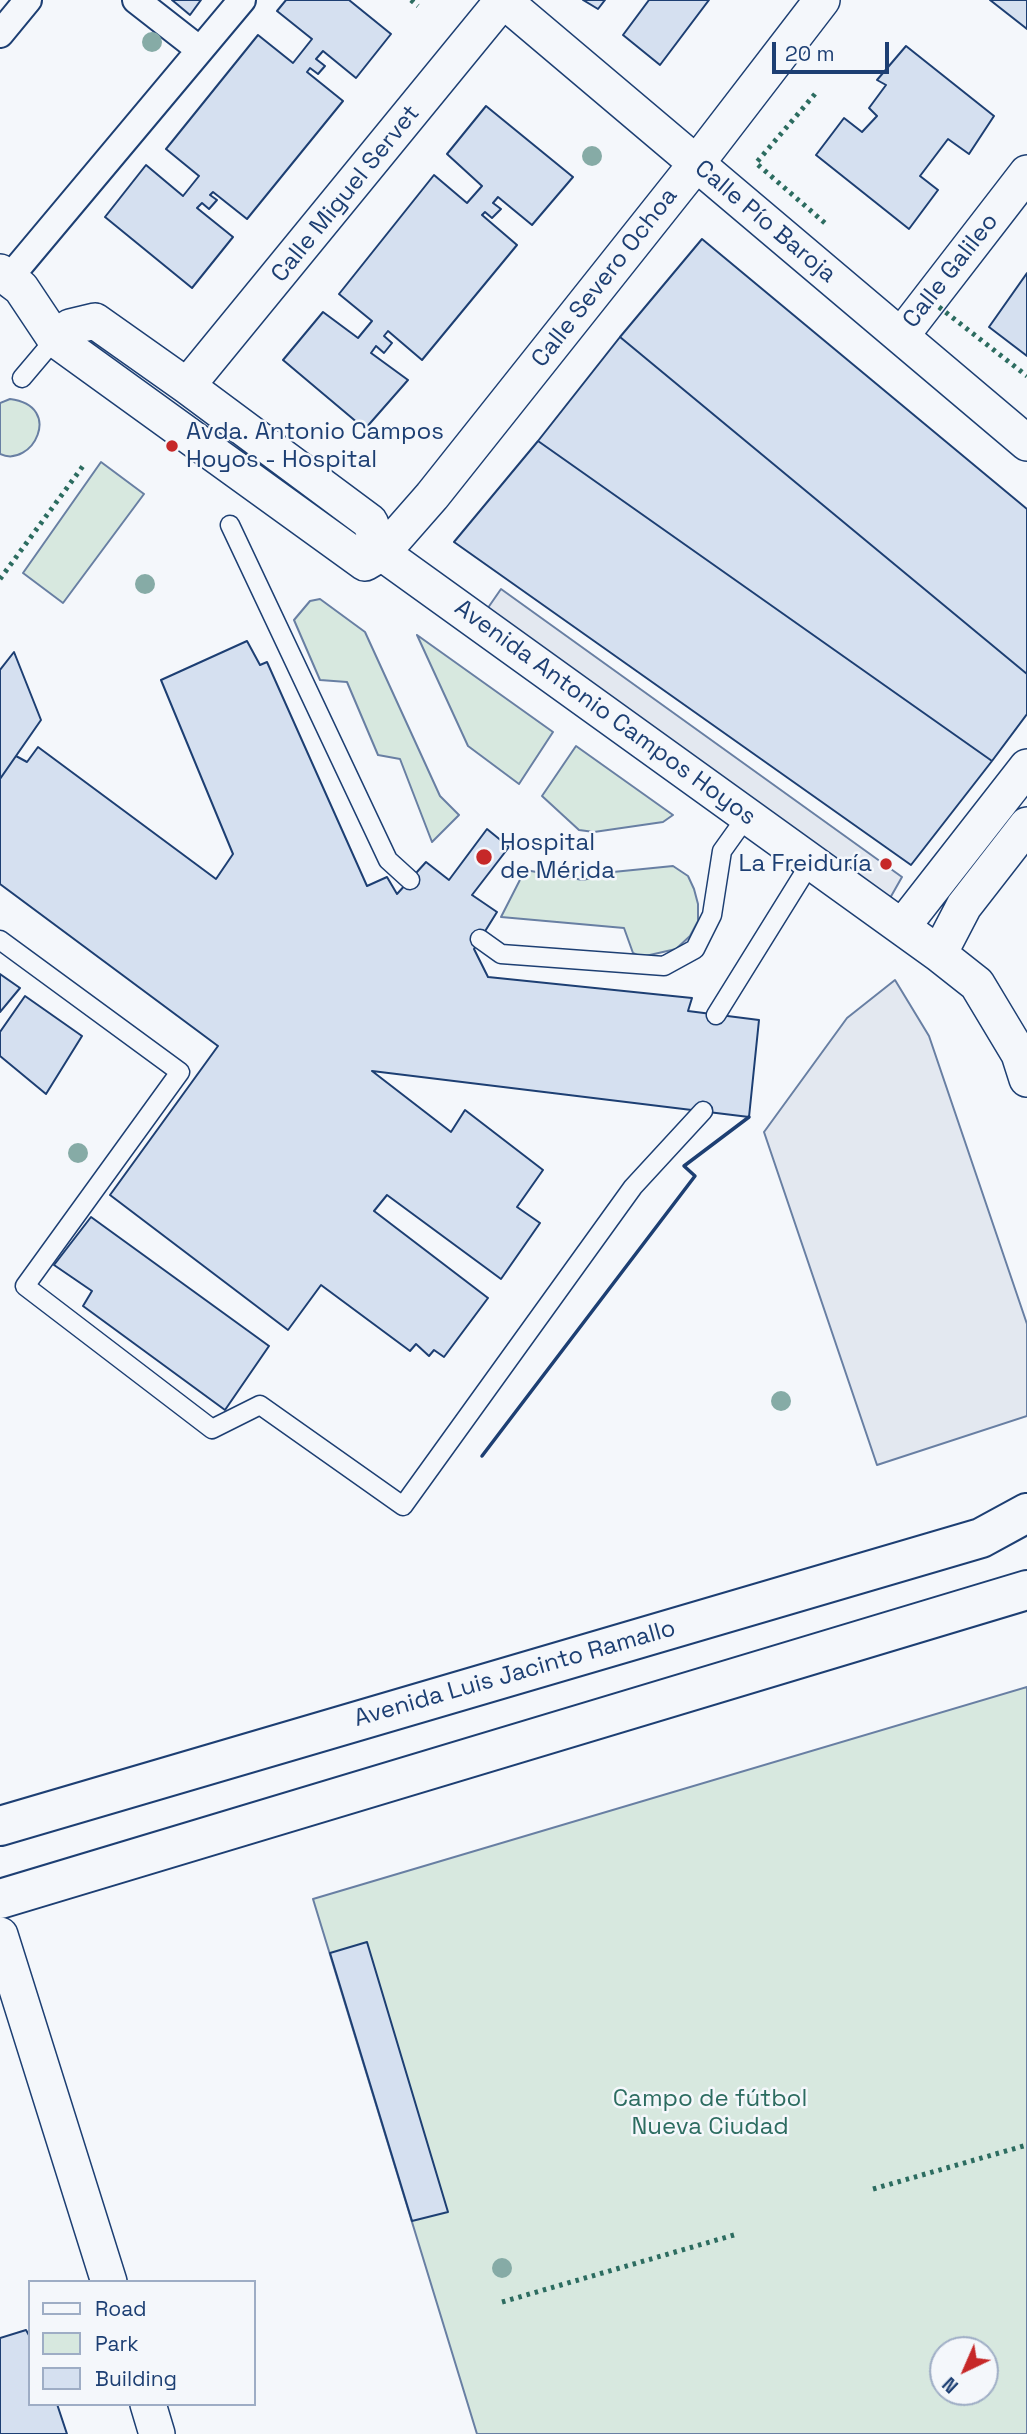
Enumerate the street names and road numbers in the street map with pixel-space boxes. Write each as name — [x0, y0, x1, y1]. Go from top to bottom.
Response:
street label: Calle Miguel Servet — [266, 100, 426, 288]
street label: Calle Pío Baroja — [689, 155, 841, 289]
street label: Calle Severo Ochoa — [526, 183, 684, 373]
street label: Calle Galileo — [897, 208, 1005, 334]
street label: Avenida Antonio Campos Hoyos — [449, 594, 761, 832]
street label: Avenida Luis Jacinto Ramallo — [351, 1614, 679, 1734]

